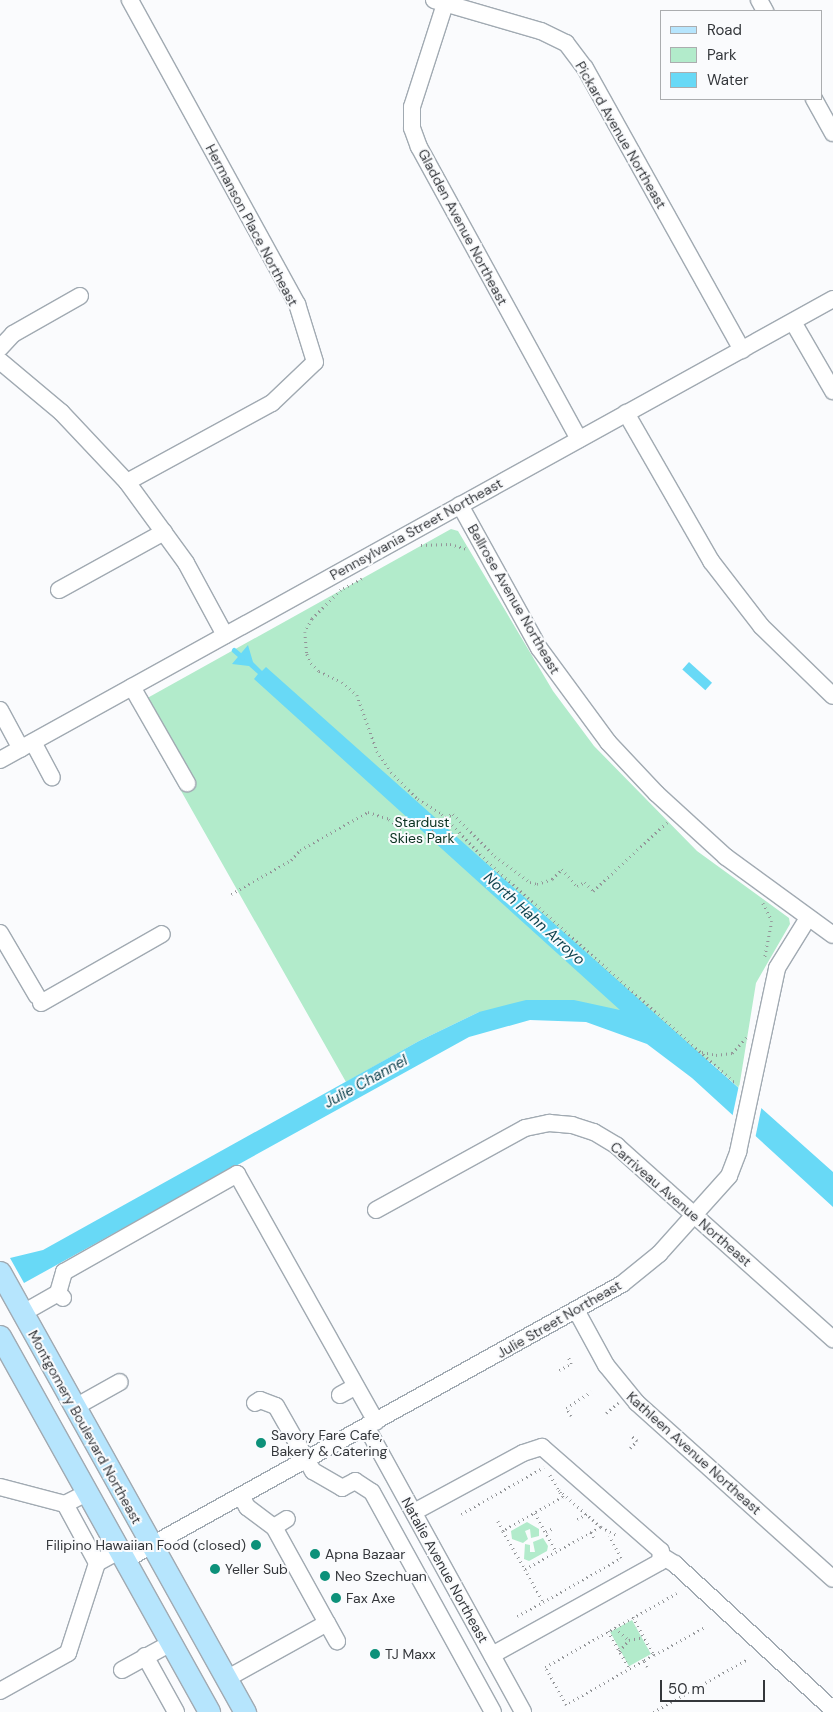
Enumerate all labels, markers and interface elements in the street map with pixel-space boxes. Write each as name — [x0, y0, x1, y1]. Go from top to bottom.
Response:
legend — [660, 10, 823, 100]
text: Road — [707, 20, 742, 40]
text: Park — [707, 45, 737, 65]
street label: Pickard Avenue Northeast — [572, 58, 670, 212]
text: Water — [707, 70, 748, 90]
street label: Hermanson Place Northeast — [202, 141, 302, 309]
street label: Gladden Avenue Northeast — [415, 146, 511, 308]
street label: Pennsylvania Street Northeast — [327, 474, 505, 584]
street label: Bellrose Avenue Northeast — [464, 521, 564, 677]
park label: Stardust Skies Park — [390, 814, 454, 846]
water label: North Hahn Arroyo — [480, 869, 588, 969]
water label: Julie Channel — [321, 1052, 411, 1112]
street label: Carriveau Avenue Northeast — [607, 1138, 755, 1270]
street label: Julie Street Northeast — [494, 1276, 624, 1362]
street label: Montgomery Boulevard Northeast — [25, 1327, 145, 1527]
street label: Kathleen Avenue Northeast — [623, 1388, 765, 1518]
place label: Savory Fare Cafe, Bakery & Catering — [271, 1427, 387, 1460]
marker: Savory Fare Cafe, Bakery & Catering — [255, 1437, 267, 1449]
street label: Natalie Avenue Northeast — [398, 1494, 492, 1646]
place label: Filipino Hawaiian Food (closed) — [46, 1537, 246, 1553]
marker: Filipino Hawaiian Food (closed) — [250, 1539, 262, 1551]
place label: Apna Bazaar — [325, 1546, 405, 1562]
marker: Apna Bazaar — [309, 1548, 321, 1560]
place label: Yeller Sub — [225, 1561, 288, 1577]
marker: Yeller Sub — [209, 1563, 221, 1575]
place label: Neo Szechuan — [335, 1568, 427, 1584]
marker: Neo Szechuan — [319, 1570, 331, 1582]
place label: Fax Axe — [346, 1590, 395, 1606]
marker: Fax Axe — [330, 1592, 342, 1604]
place label: TJ Maxx — [385, 1646, 436, 1662]
marker: TJ Maxx — [369, 1648, 381, 1660]
scale bar — [663, 1670, 768, 1702]
text: 50 m — [668, 1679, 705, 1699]

